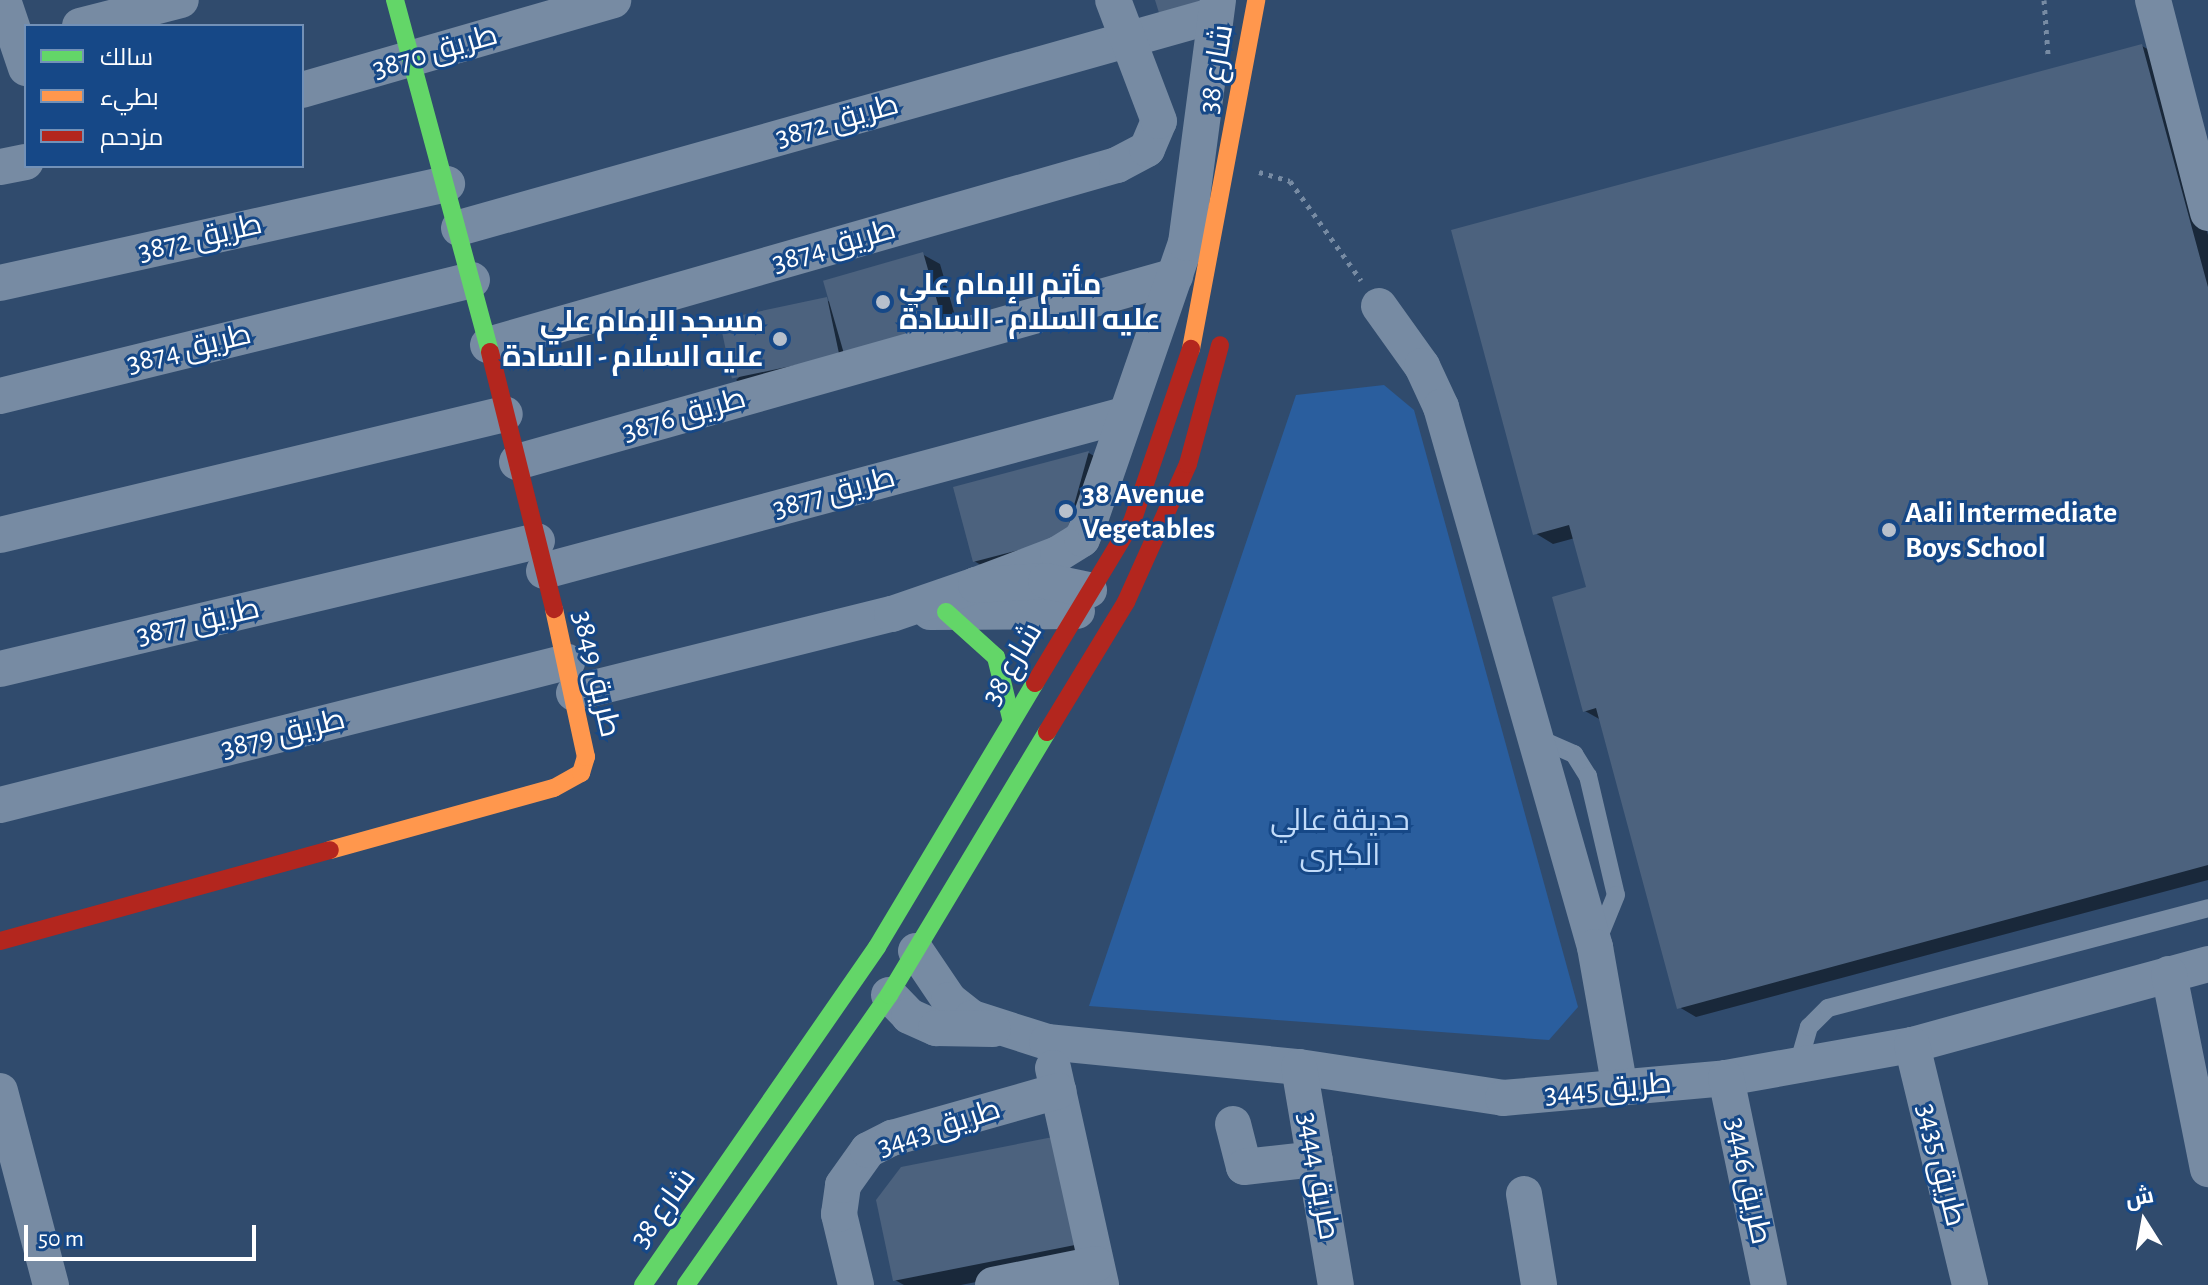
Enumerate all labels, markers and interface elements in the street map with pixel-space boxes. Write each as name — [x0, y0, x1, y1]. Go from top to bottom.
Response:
street label: طريق 3870 — [368, 17, 502, 87]
street label: شارع 38 — [1190, 22, 1242, 116]
legend — [24, 24, 304, 168]
text: سالك — [100, 46, 153, 70]
text: بطيء — [100, 86, 159, 110]
street label: طريق 3872 — [771, 86, 903, 156]
text: مزدحم — [100, 126, 163, 150]
street label: طريق 3872 — [134, 206, 266, 270]
street label: طريق 3874 — [768, 211, 900, 281]
place label: مأتم الإمام علي عليه السلام - السادة — [899, 267, 1161, 338]
marker: مأتم الإمام علي عليه السلام - السادة — [874, 293, 892, 311]
place label: مسجد الإمام علي عليه السلام - السادة — [502, 304, 764, 374]
street label: طريق 3874 — [123, 316, 255, 382]
marker: مسجد الإمام علي عليه السلام - السادة — [771, 330, 789, 348]
street label: طريق 3876 — [618, 380, 750, 450]
street label: طريق 3877 — [769, 459, 899, 527]
place label: 38 Avenue Vegetables — [1082, 476, 1215, 546]
place label: Aali Intermediate Boys School — [1905, 495, 2117, 566]
marker: 38 Avenue Vegetables — [1057, 502, 1075, 520]
marker: Aali Intermediate Boys School — [1880, 521, 1898, 539]
street label: طريق 3877 — [133, 590, 263, 654]
street label: طريق 3849 — [564, 607, 628, 741]
street label: شارع 38 — [973, 616, 1051, 712]
street label: طريق 3879 — [217, 701, 349, 767]
park label: حديقة عالي الكبرى — [1270, 803, 1410, 874]
street label: طريق 3445 — [1543, 1066, 1673, 1112]
street label: طريق 3443 — [873, 1091, 1005, 1165]
street label: طريق 3435 — [1908, 1100, 1974, 1230]
street label: طريق 3444 — [1289, 1109, 1347, 1243]
street label: طريق 3446 — [1717, 1114, 1779, 1248]
street label: شارع 38 — [622, 1161, 704, 1255]
north arrow — [2104, 1181, 2184, 1261]
text: ش — [2123, 1184, 2155, 1211]
scale bar — [28, 1209, 260, 1259]
text: 50 m — [38, 1227, 84, 1251]

